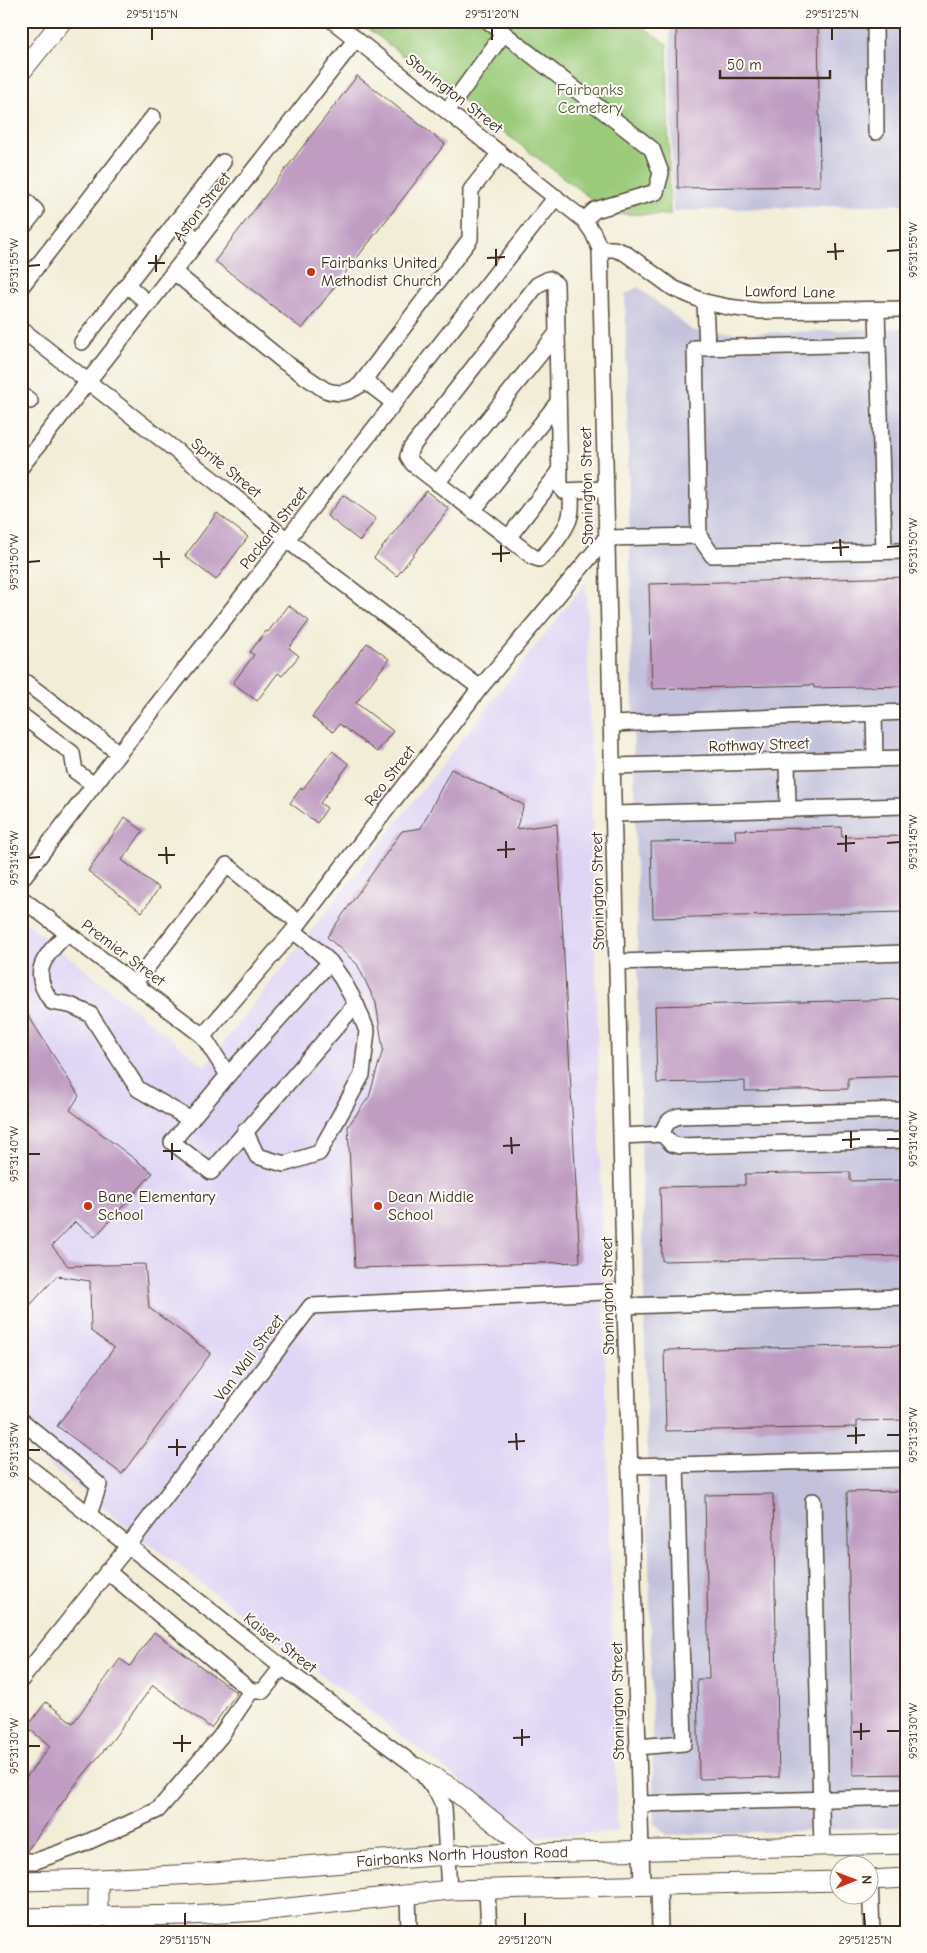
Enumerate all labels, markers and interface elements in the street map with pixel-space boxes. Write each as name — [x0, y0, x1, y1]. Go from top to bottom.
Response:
text: 29°51'15"N — [126, 7, 178, 21]
text: 29°51'20"N — [465, 7, 519, 21]
text: 29°51'25"N — [805, 7, 859, 21]
scale bar — [720, 48, 830, 80]
street label: Stonington Street — [402, 51, 506, 138]
text: 50 m — [727, 56, 762, 74]
park label: Fairbanks Cemetery — [557, 81, 624, 117]
street label: Aston Street — [169, 169, 235, 245]
text: 95°31'55"W — [906, 222, 920, 278]
text: 95°31'55"W — [7, 238, 21, 294]
place label: Fairbanks United Methodist Church — [321, 254, 441, 290]
marker: Fairbanks United Methodist Church — [305, 266, 317, 278]
street label: Lawford Lane — [744, 282, 836, 302]
street label: Stonington Street — [577, 426, 597, 545]
street label: Sprite Street — [187, 434, 265, 502]
street label: Packard Street — [236, 483, 312, 573]
text: 95°31'50"W — [906, 517, 920, 574]
text: 95°31'50"W — [7, 533, 21, 590]
street label: Rothway Street — [708, 734, 810, 756]
street label: Reo Street — [361, 742, 419, 810]
text: 95°31'45"W — [906, 814, 920, 870]
text: 95°31'45"W — [7, 830, 21, 886]
street label: Stonington Street — [588, 831, 608, 950]
street label: Premier Street — [78, 916, 169, 990]
text: 95°31'40"W — [906, 1110, 920, 1167]
text: 95°31'40"W — [7, 1125, 21, 1182]
place label: Bane Elementary School — [98, 1188, 216, 1224]
place label: Dean Middle School — [388, 1188, 474, 1224]
marker: Bane Elementary School — [82, 1200, 94, 1212]
marker: Dean Middle School — [372, 1200, 384, 1212]
street label: Stonington Street — [598, 1236, 618, 1355]
street label: Van Wall Street — [211, 1311, 288, 1405]
text: 95°31'35"W — [906, 1407, 920, 1463]
text: 95°31'35"W — [7, 1422, 21, 1478]
street label: Kaiser Street — [240, 1609, 320, 1677]
street label: Stonington Street — [608, 1641, 628, 1760]
text: 95°31'30"W — [906, 1702, 920, 1759]
text: 95°31'30"W — [7, 1717, 21, 1774]
street label: Fairbanks North Houston Road — [356, 1843, 568, 1871]
north arrow — [830, 1856, 880, 1906]
text: N — [858, 1875, 875, 1884]
text: 29°51'15"N — [159, 1933, 211, 1947]
text: 29°51'20"N — [498, 1933, 552, 1947]
text: 29°51'25"N — [838, 1933, 892, 1947]

